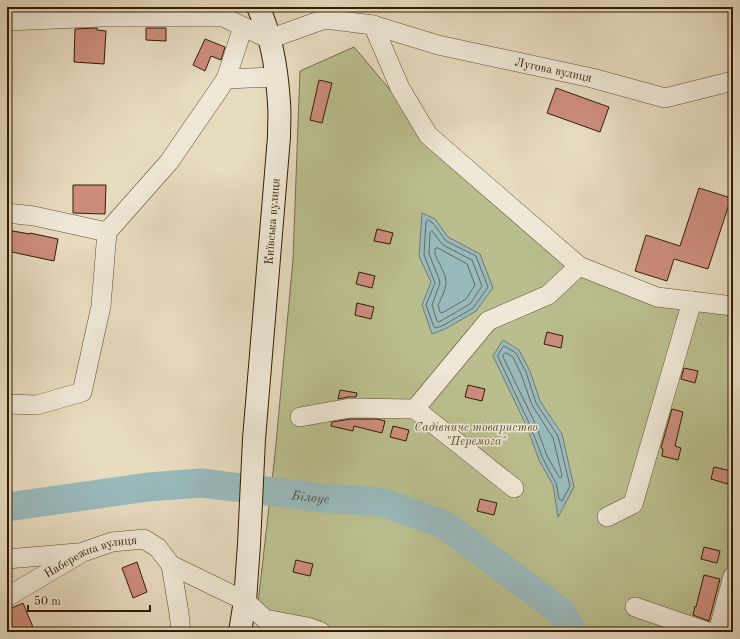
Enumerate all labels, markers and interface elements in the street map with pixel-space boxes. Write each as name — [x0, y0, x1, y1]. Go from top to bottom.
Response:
street label: Лугова вулиця — [514, 57, 593, 85]
street label: Київська вулиця — [263, 178, 283, 265]
park label: Садівниче товариство "Перемога" — [414, 422, 538, 448]
water label: Білоус — [290, 489, 330, 507]
street label: Набережна вулиця — [42, 535, 138, 581]
scale bar — [28, 587, 150, 613]
text: 50 m — [34, 595, 61, 608]

